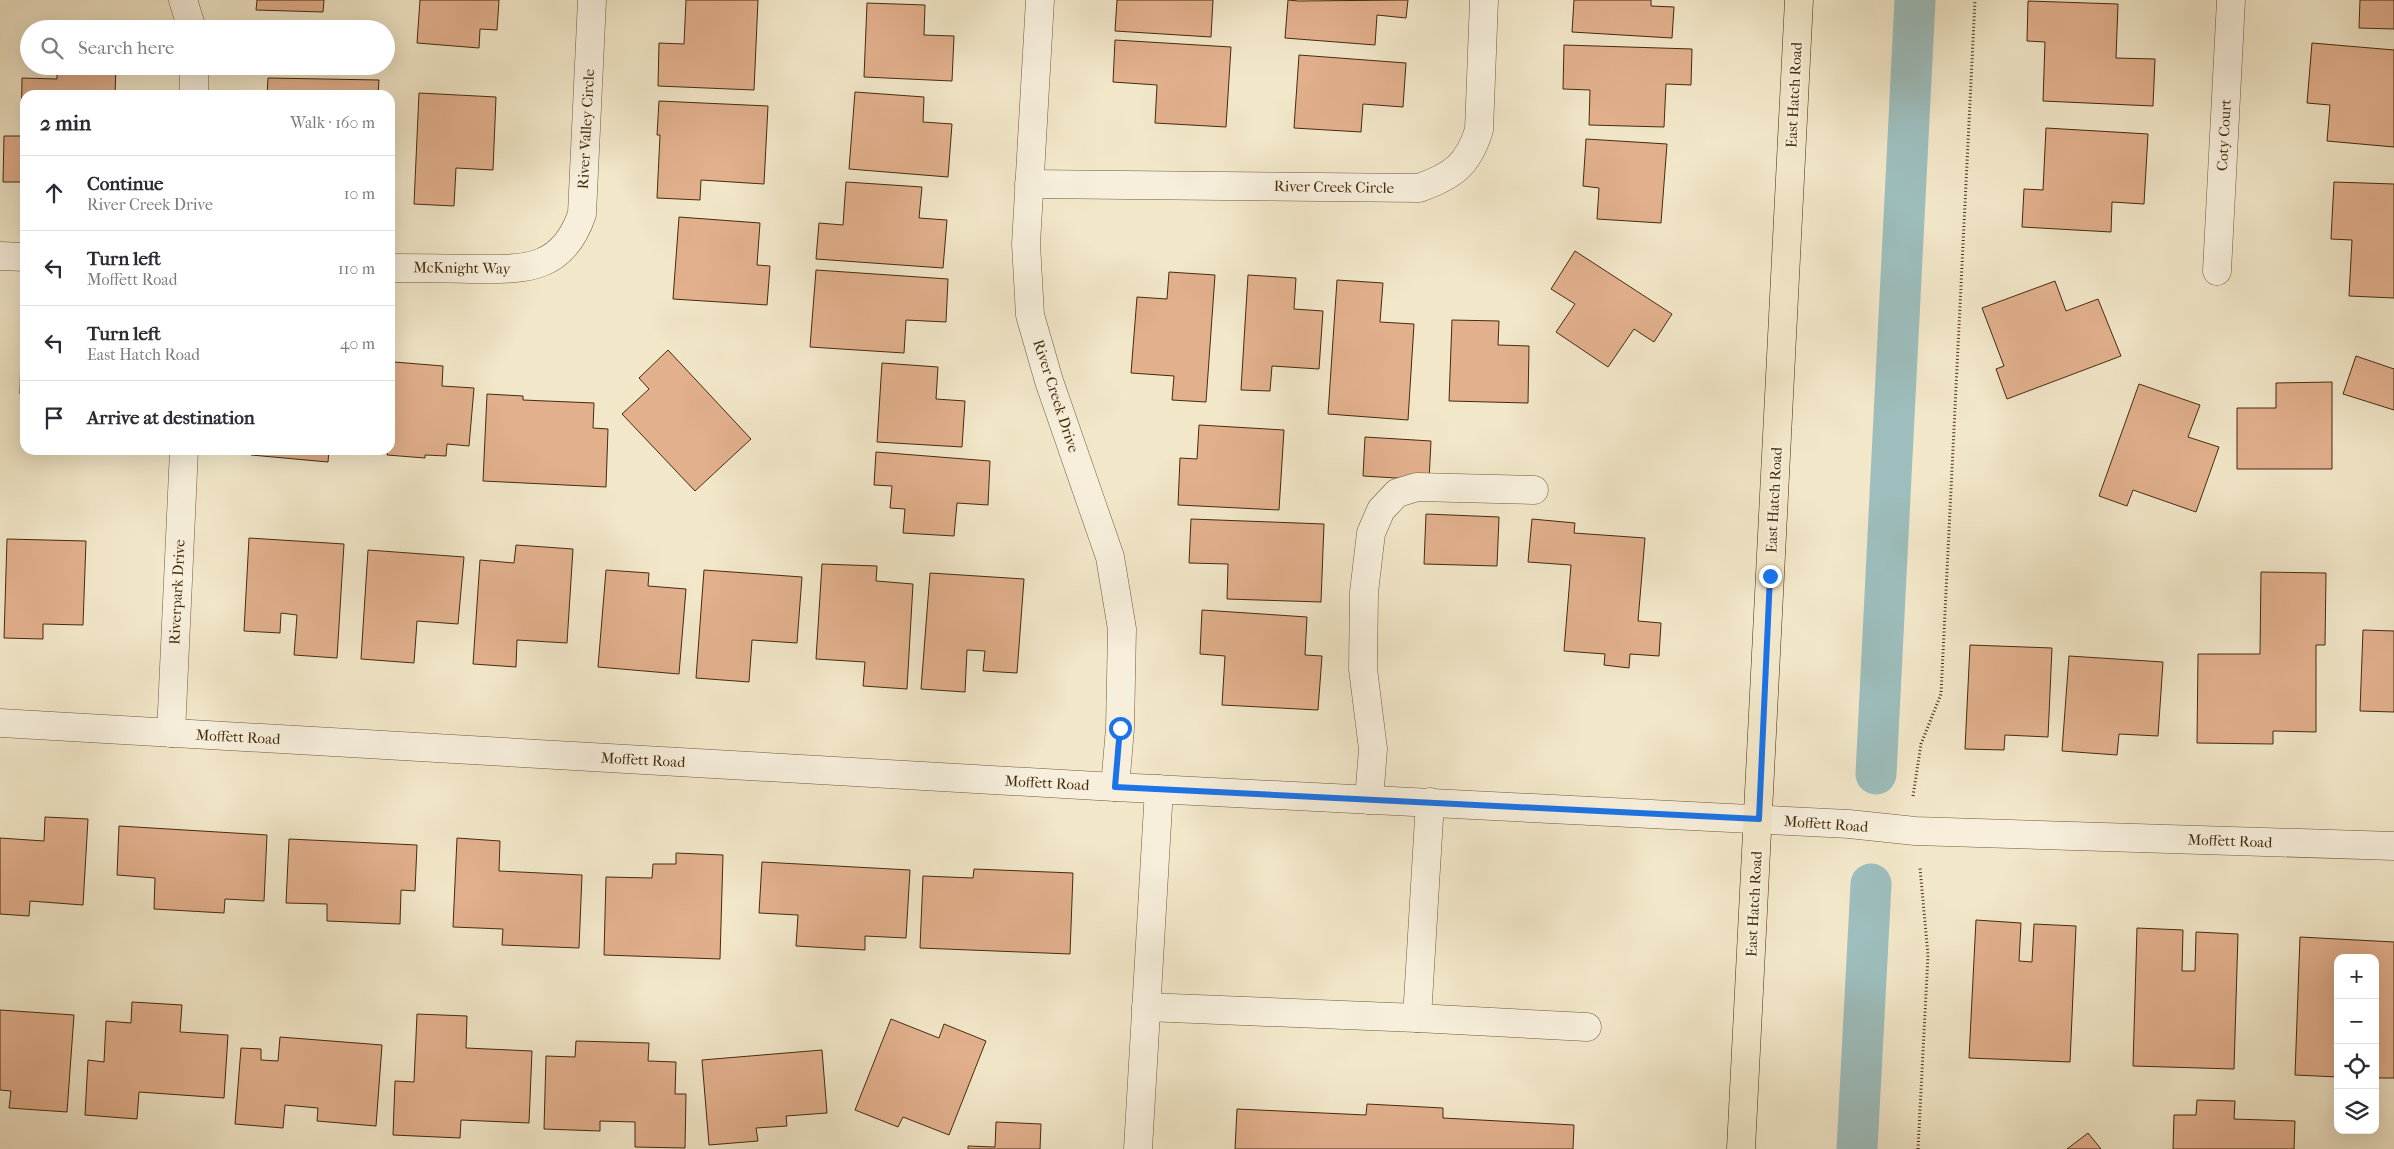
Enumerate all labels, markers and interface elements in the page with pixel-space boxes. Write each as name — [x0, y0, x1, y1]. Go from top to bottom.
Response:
search box — [20, 20, 395, 75]
icon: search — [38, 34, 66, 62]
text: Search here — [78, 37, 174, 59]
street label: East Hatch Road — [1782, 41, 1806, 148]
street label: River Valley Circle — [574, 68, 598, 190]
street label: Coty Court — [2213, 98, 2235, 171]
text: 2 min — [40, 111, 91, 135]
text: Walk · 160 m — [290, 113, 375, 132]
text: Continue — [87, 173, 163, 195]
street label: River Creek Circle — [1274, 177, 1395, 197]
icon: ahead — [40, 179, 68, 207]
text: 10 m — [344, 184, 375, 203]
text: River Creek Drive — [87, 195, 213, 214]
text: Turn left — [87, 248, 161, 270]
icon: left — [40, 254, 68, 282]
street label: McKnight Way — [413, 258, 512, 278]
text: 110 m — [338, 259, 375, 278]
text: Moffett Road — [87, 270, 177, 289]
text: Turn left — [87, 323, 161, 345]
icon: left — [40, 329, 68, 357]
text: 40 m — [340, 334, 375, 353]
street label: River Creek Drive — [1029, 337, 1083, 455]
text: East Hatch Road — [87, 345, 200, 364]
icon: arrive — [40, 404, 68, 432]
text: Arrive at destination — [87, 407, 255, 429]
street label: East Hatch Road — [1762, 446, 1786, 553]
street label: Riverpark Drive — [165, 538, 189, 645]
route end — [1759, 565, 1782, 588]
route start — [1109, 717, 1132, 740]
street label: Moffett Road — [195, 726, 282, 748]
street label: Moffett Road — [600, 749, 687, 771]
street label: Moffett Road — [1004, 772, 1091, 794]
street label: Moffett Road — [1783, 812, 1870, 836]
street label: Moffett Road — [2187, 831, 2273, 852]
street label: East Hatch Road — [1742, 850, 1766, 957]
map controls — [2334, 954, 2379, 1134]
button: + — [2334, 954, 2379, 999]
button: − — [2334, 999, 2379, 1044]
button: locate — [2334, 1044, 2379, 1089]
button: layers — [2334, 1089, 2379, 1134]

